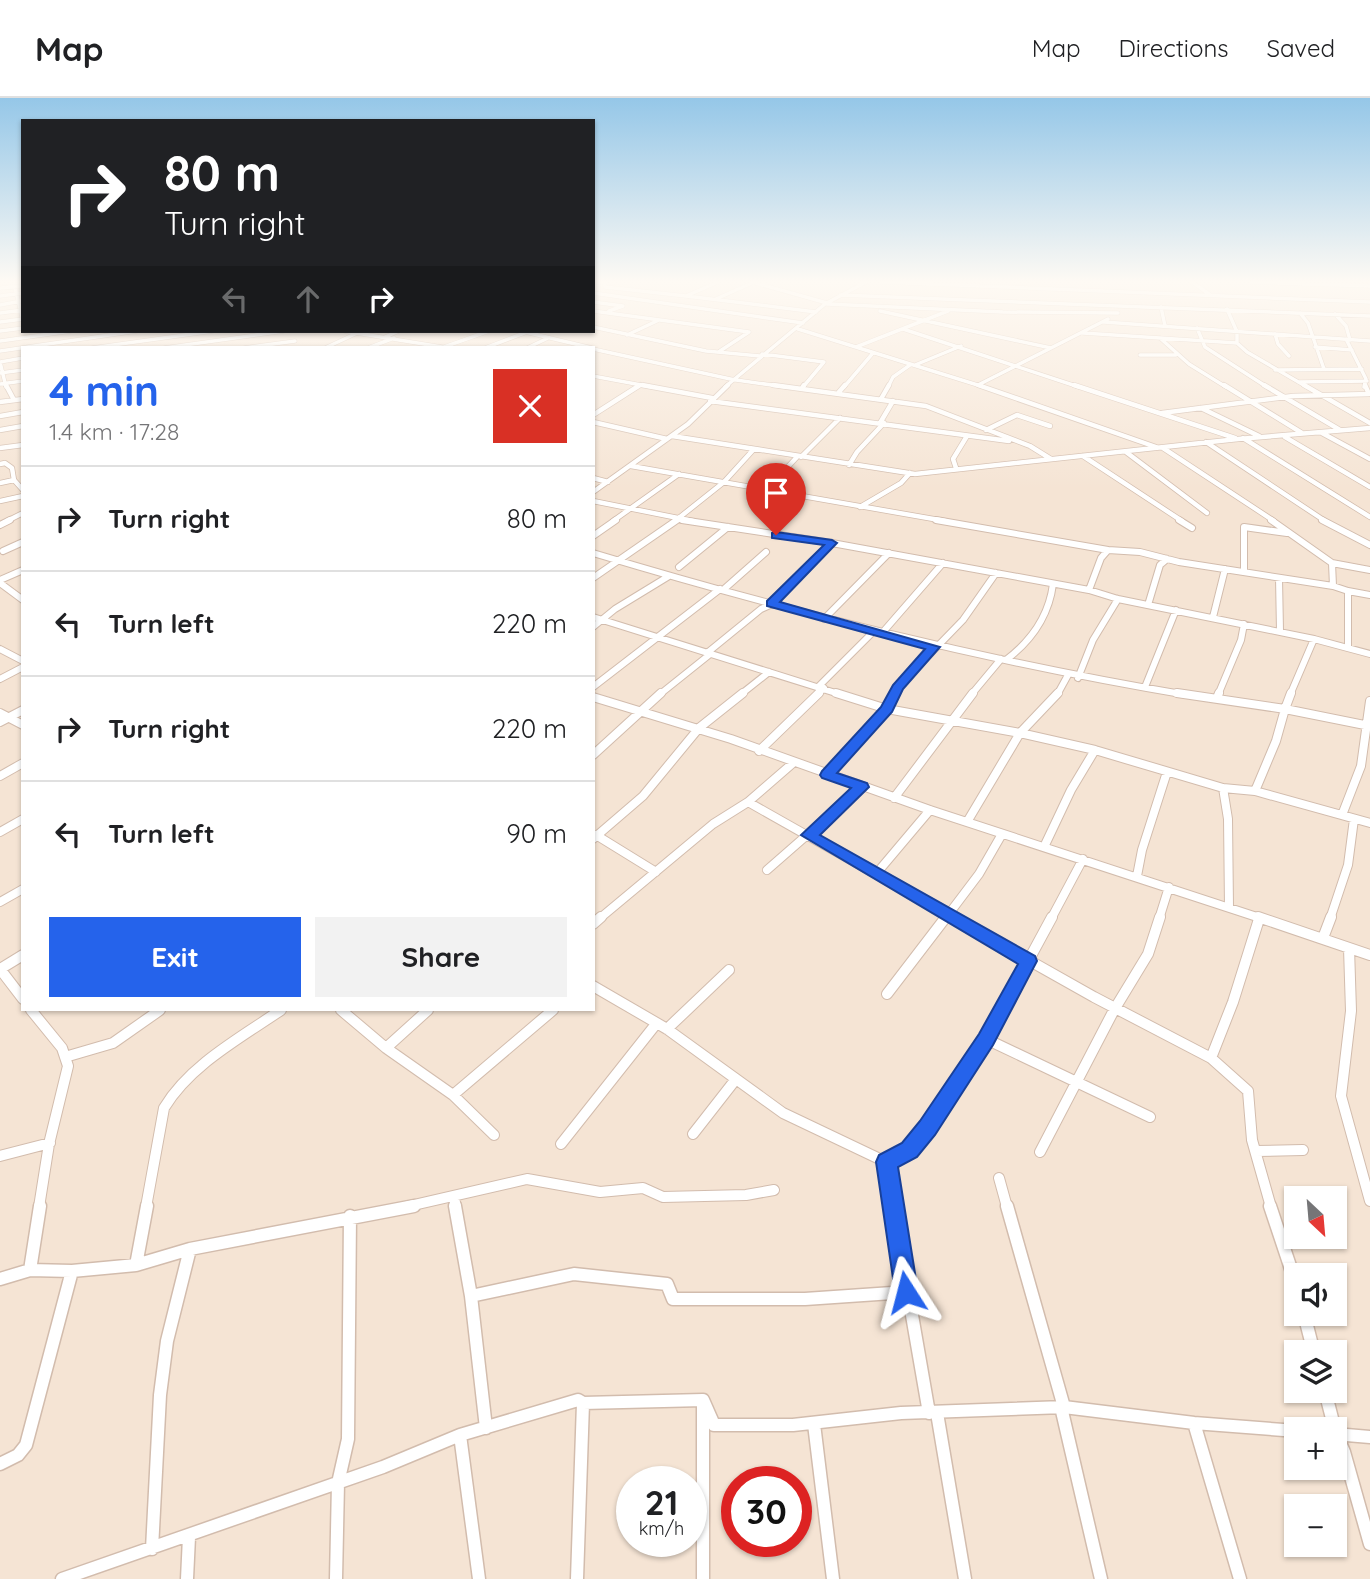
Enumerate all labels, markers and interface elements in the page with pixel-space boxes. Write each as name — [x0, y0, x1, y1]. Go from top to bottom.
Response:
text: Map — [35, 28, 103, 69]
text: Map — [1032, 33, 1081, 63]
text: Directions — [1119, 33, 1229, 63]
text: Saved — [1267, 33, 1335, 63]
text: 80 m — [164, 142, 280, 203]
icon: right — [49, 147, 140, 238]
text: Turn right — [164, 203, 305, 243]
icon: left — [216, 280, 254, 318]
icon: ahead — [289, 280, 327, 318]
icon: right — [362, 280, 400, 318]
text: 4 min — [49, 364, 159, 417]
button: close — [493, 369, 567, 443]
text: 1.4 km · 17:28 — [49, 417, 179, 446]
pin — [746, 463, 806, 535]
icon: arrive — [757, 474, 795, 512]
icon: right — [49, 500, 87, 538]
text: Turn right — [108, 502, 230, 535]
text: 80 m — [507, 502, 567, 535]
icon: left — [49, 605, 87, 643]
text: Turn left — [108, 607, 215, 640]
text: 220 m — [492, 607, 567, 640]
icon: right — [49, 710, 87, 748]
text: Turn right — [108, 712, 230, 745]
text: 220 m — [492, 712, 567, 745]
icon: left — [49, 815, 87, 853]
text: Turn left — [108, 817, 215, 850]
text: 90 m — [506, 817, 567, 850]
button: Exit — [49, 917, 301, 997]
button: Share — [315, 917, 567, 997]
north arrow — [1284, 1186, 1348, 1250]
map controls — [1284, 1186, 1347, 1557]
position arrow — [869, 1255, 943, 1329]
button: sound — [1284, 1263, 1347, 1326]
button: layers — [1284, 1340, 1347, 1403]
button: + — [1284, 1417, 1347, 1480]
speed limit sign: 30 — [721, 1466, 812, 1557]
text: 21 — [645, 1480, 678, 1524]
button: − — [1284, 1494, 1347, 1557]
text: km/h — [639, 1517, 684, 1540]

